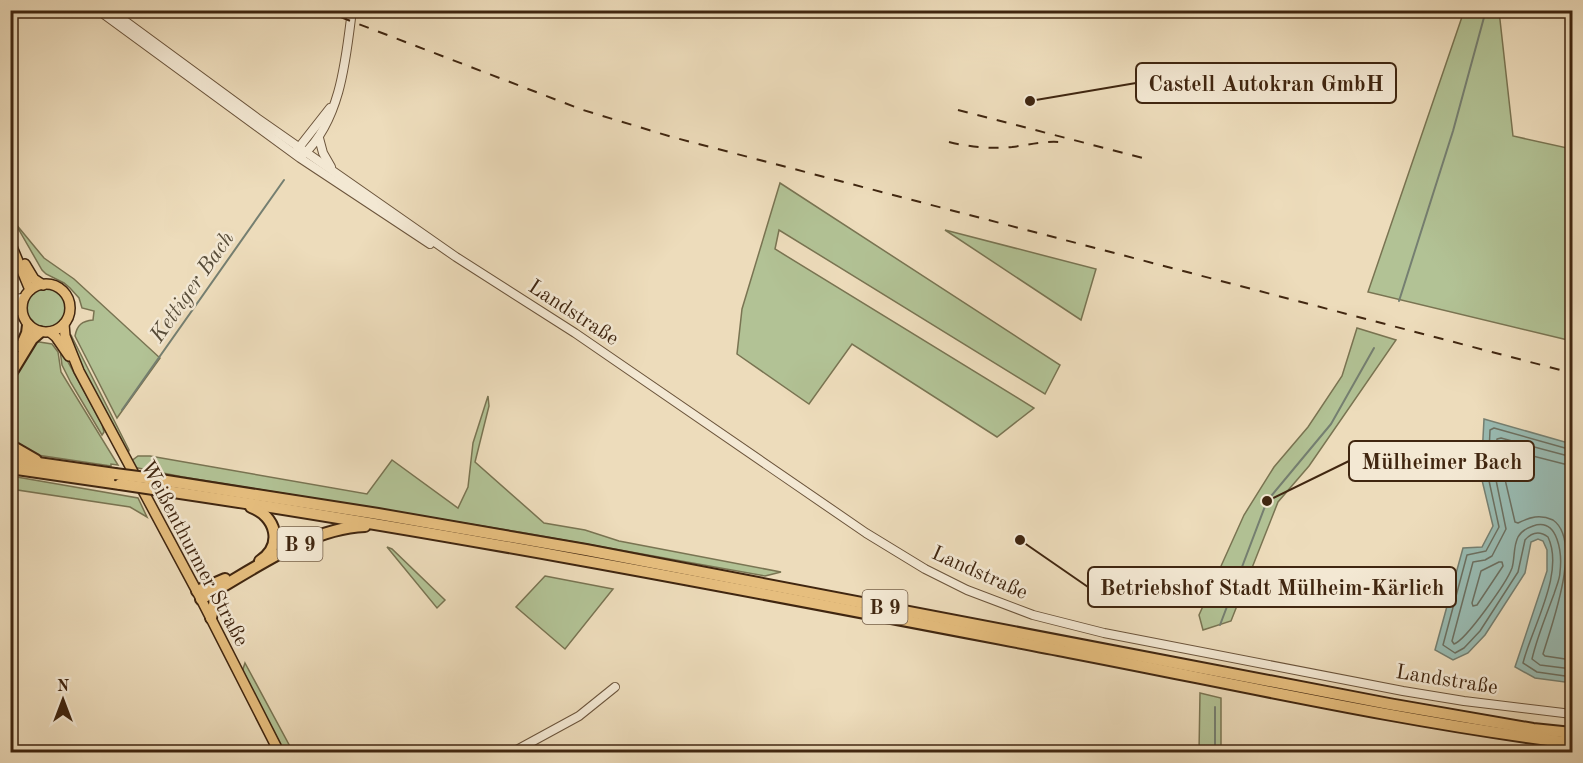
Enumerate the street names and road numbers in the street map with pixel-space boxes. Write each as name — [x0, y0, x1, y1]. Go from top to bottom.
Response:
street label: Landstraße — [524, 276, 622, 350]
street label: Weißenthurmer Straße — [136, 457, 252, 650]
road number: B 9 — [278, 527, 322, 561]
street label: Landstraße — [928, 543, 1031, 604]
road number: B 9 — [862, 590, 908, 624]
street label: Landstraße — [1394, 662, 1499, 699]

